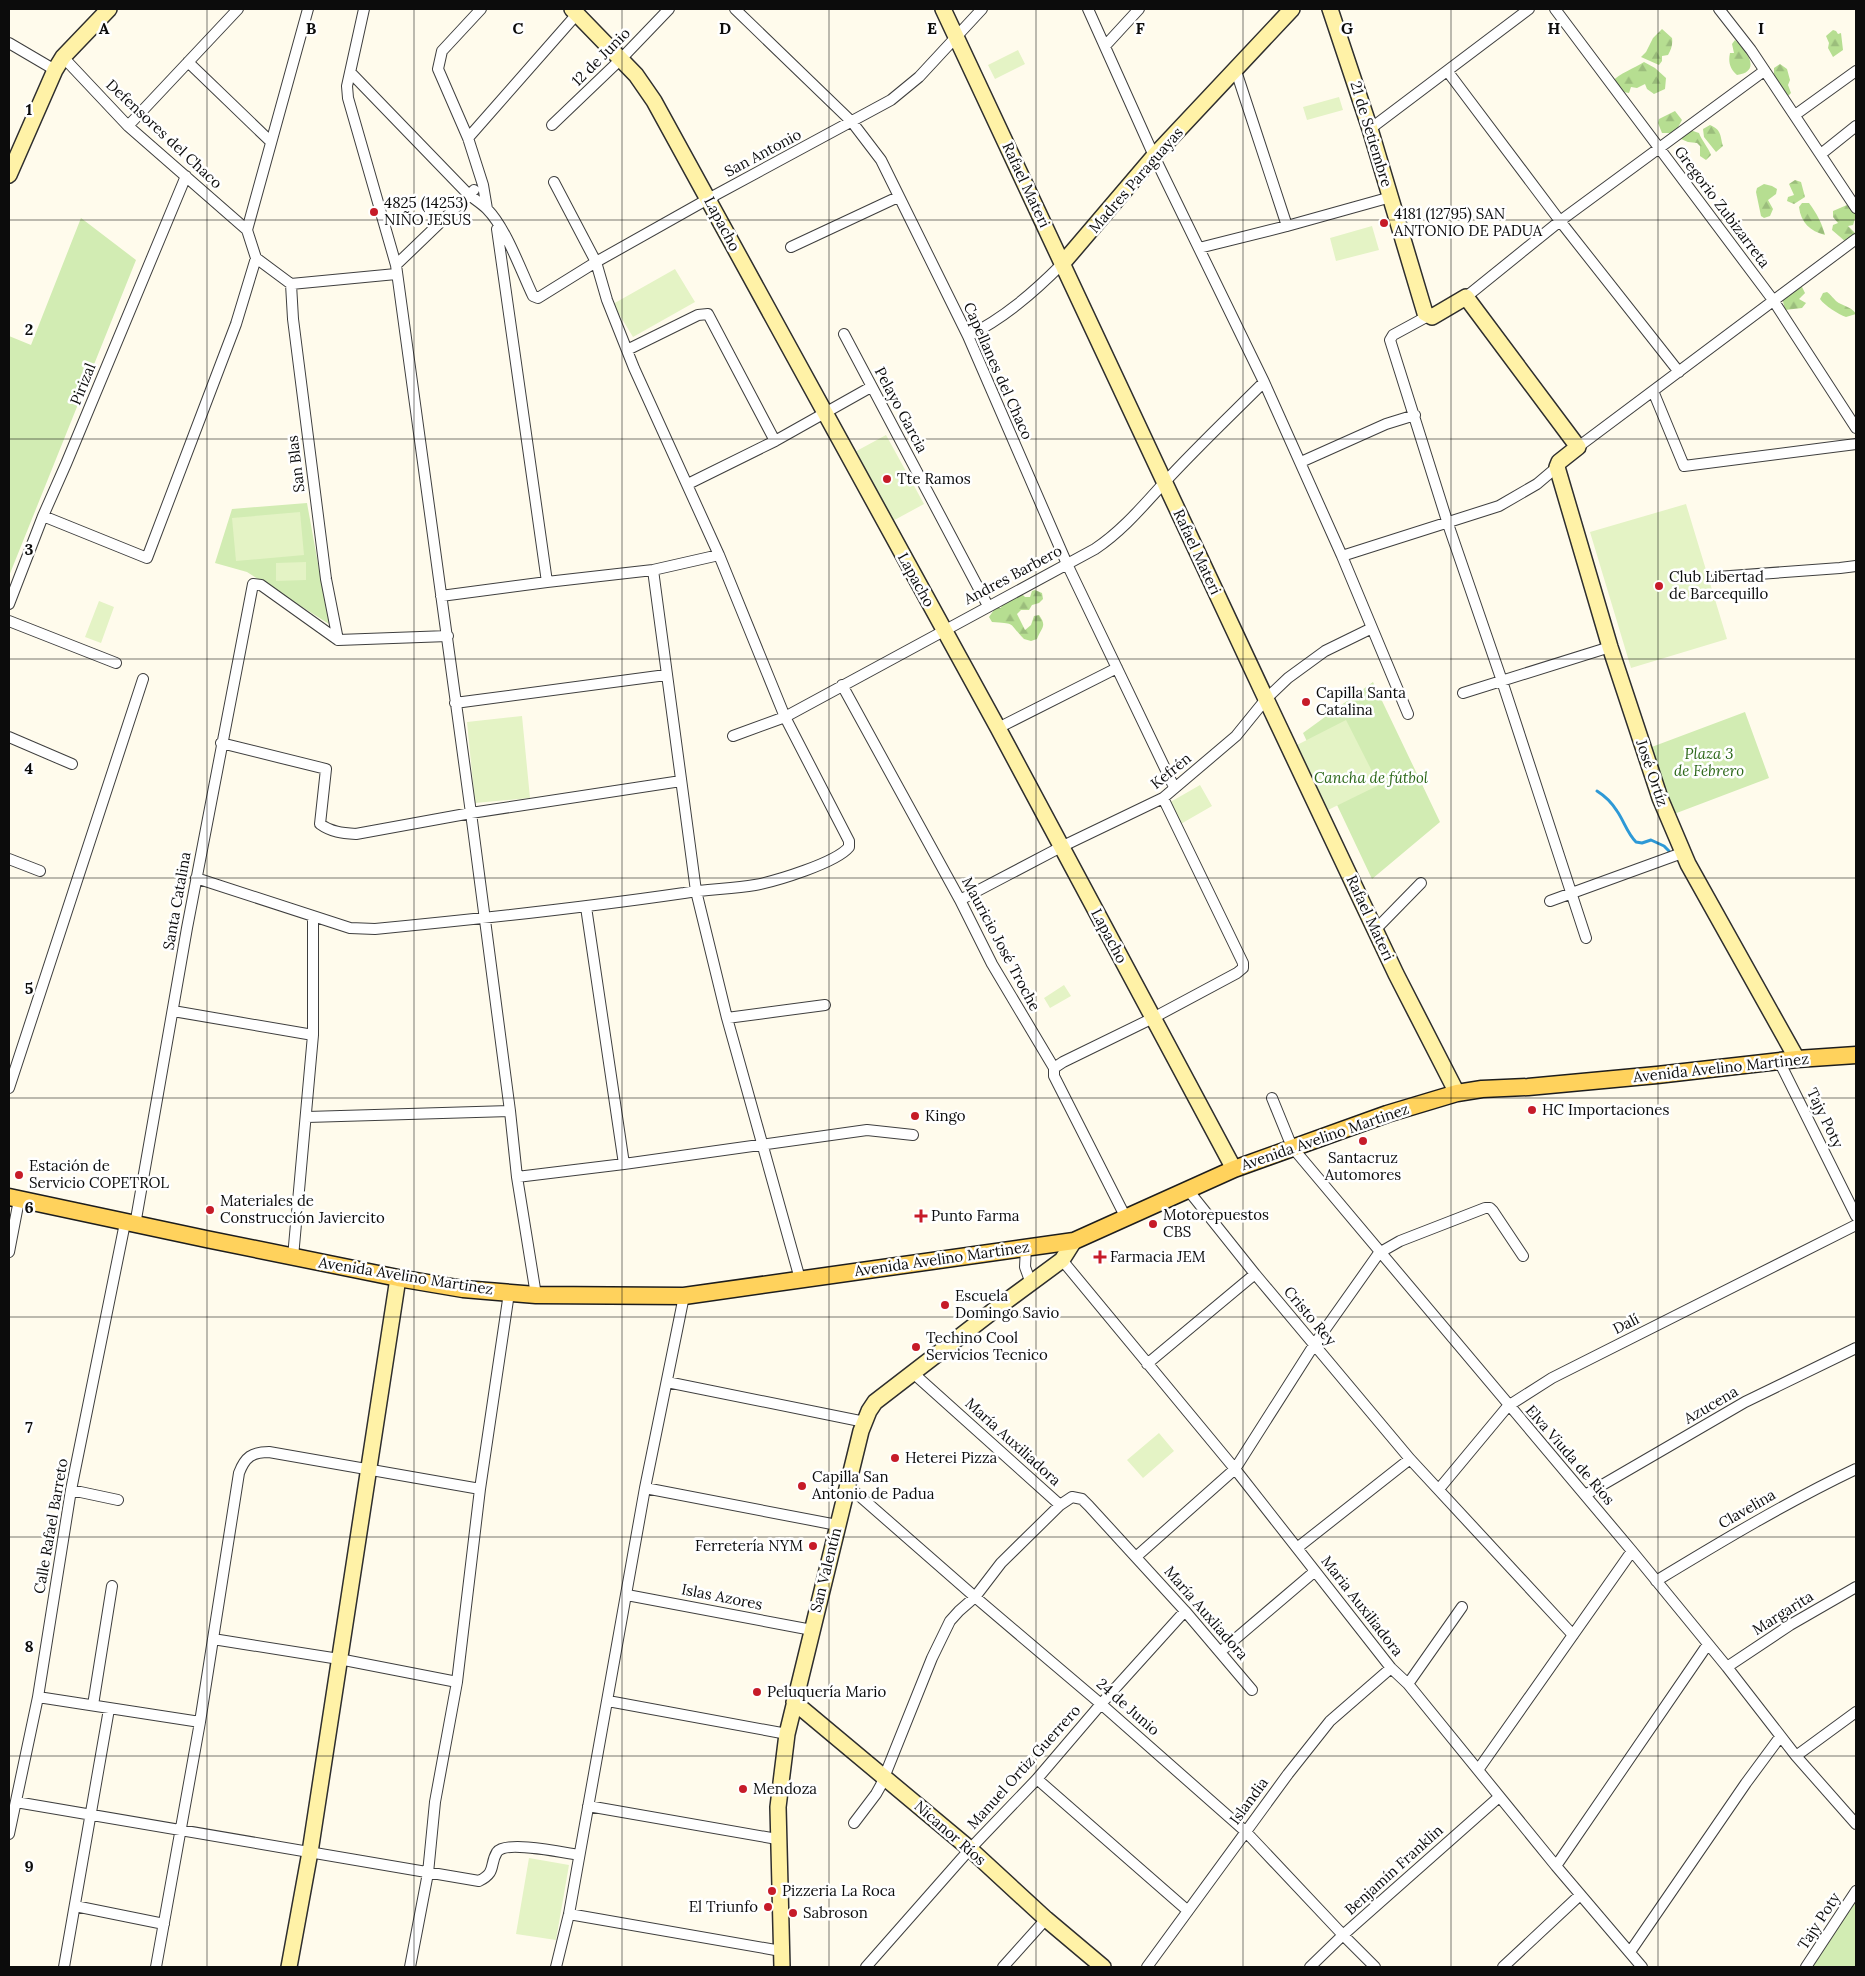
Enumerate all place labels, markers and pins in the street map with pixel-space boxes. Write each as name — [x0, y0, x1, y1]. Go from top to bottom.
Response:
place label: 4825 (14253) NIÑO JESUS — [384, 193, 471, 229]
place label: 4181 (12795) SAN ANTONIO DE PADUA — [1393, 204, 1543, 240]
marker: 4825 (14253) NIÑO JESUS — [368, 206, 380, 218]
marker: 4181 (12795) SAN ANTONIO DE PADUA — [1378, 217, 1390, 229]
place label: Tte Ramos — [897, 469, 971, 488]
marker: Tte Ramos — [881, 473, 893, 485]
place label: Club Libertad de Barcequillo — [1669, 567, 1768, 603]
marker: Club Libertad de Barcequillo — [1653, 580, 1665, 592]
place label: Capilla Santa Catalina — [1316, 683, 1406, 719]
marker: Capilla Santa Catalina — [1300, 696, 1312, 708]
place label: HC Importaciones — [1542, 1100, 1669, 1119]
marker: HC Importaciones — [1526, 1104, 1538, 1116]
place label: Kingo — [925, 1106, 966, 1125]
marker: Kingo — [909, 1110, 921, 1122]
marker: Santacruz Automores — [1357, 1135, 1369, 1147]
place label: Santacruz Automores — [1324, 1148, 1401, 1184]
place label: Estación de Servicio COPETROL — [29, 1156, 169, 1192]
marker: Estación de Servicio COPETROL — [13, 1169, 25, 1181]
place label: Materiales de Construcción Javiercito — [220, 1191, 385, 1227]
marker: Materiales de Construcción Javiercito — [204, 1204, 216, 1216]
place label: Motorepuestos CBS — [1163, 1205, 1269, 1241]
place label: Punto Farma — [931, 1206, 1020, 1225]
marker: Punto Farma — [915, 1210, 927, 1222]
marker: Motorepuestos CBS — [1147, 1218, 1159, 1230]
place label: Farmacia JEM — [1110, 1247, 1206, 1266]
marker: Farmacia JEM — [1094, 1251, 1106, 1263]
place label: Escuela Domingo Savio — [955, 1286, 1059, 1322]
marker: Escuela Domingo Savio — [939, 1299, 951, 1311]
place label: Techino Cool Servicios Tecnico — [926, 1328, 1048, 1364]
marker: Techino Cool Servicios Tecnico — [910, 1341, 922, 1353]
place label: Heterei Pizza — [905, 1448, 998, 1467]
marker: Heterei Pizza — [889, 1452, 901, 1464]
place label: Capilla San Antonio de Padua — [811, 1467, 935, 1503]
marker: Capilla San Antonio de Padua — [796, 1480, 808, 1492]
place label: Ferretería NYM — [695, 1536, 803, 1555]
marker: Ferretería NYM — [807, 1540, 819, 1552]
place label: Peluquería Mario — [767, 1682, 886, 1701]
marker: Peluquería Mario — [751, 1686, 763, 1698]
place label: Mendoza — [753, 1779, 817, 1798]
marker: Mendoza — [737, 1783, 749, 1795]
place label: Pizzeria La Roca — [782, 1881, 896, 1900]
marker: Pizzeria La Roca — [766, 1885, 778, 1897]
place label: El Triunfo — [689, 1897, 758, 1916]
marker: El Triunfo — [762, 1901, 774, 1913]
place label: Sabroson — [803, 1903, 868, 1922]
marker: Sabroson — [787, 1907, 799, 1919]

